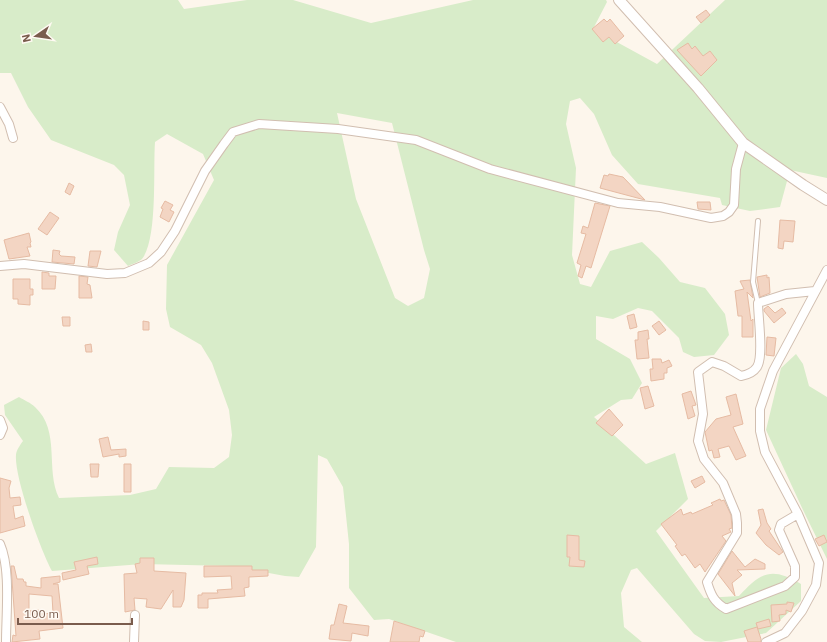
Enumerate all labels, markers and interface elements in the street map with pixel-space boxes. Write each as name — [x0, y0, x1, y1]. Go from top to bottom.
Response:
north arrow — [16, 16, 56, 56]
text: N — [19, 33, 34, 44]
scale bar — [18, 600, 132, 626]
text: 100 m — [24, 606, 59, 621]

